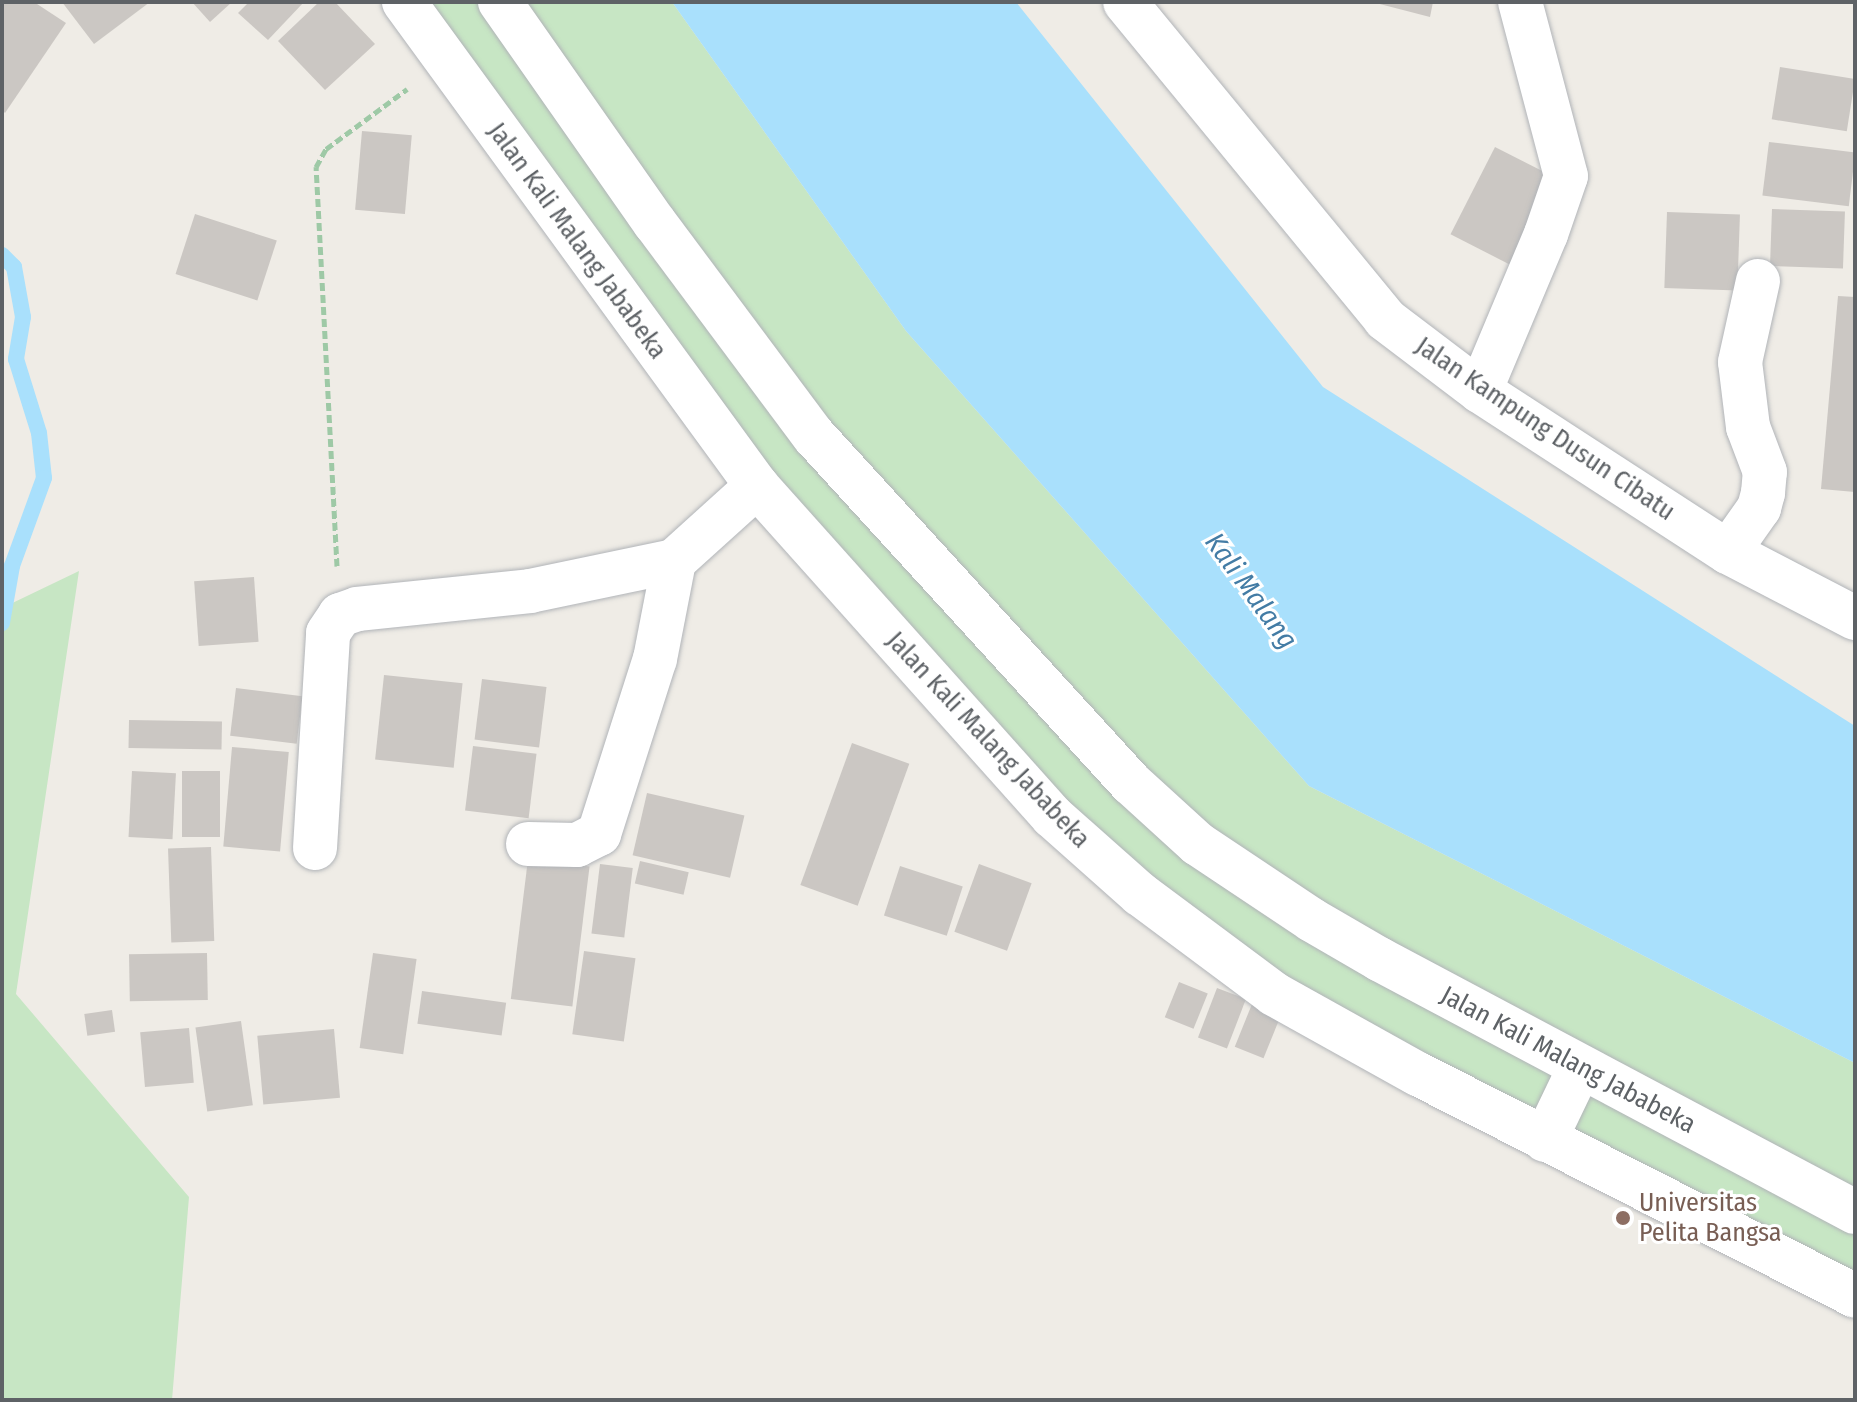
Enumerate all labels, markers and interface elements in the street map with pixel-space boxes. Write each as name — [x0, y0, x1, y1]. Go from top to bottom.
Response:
street label: Jalan Kali Malang Jababeka — [481, 117, 673, 365]
street label: Jalan Kampung Dusun Cibatu — [1409, 330, 1681, 528]
water label: Kali Malang — [1198, 526, 1304, 656]
street label: Jalan Kali Malang Jababeka — [880, 625, 1096, 855]
street label: Jalan Kali Malang Jababeka — [1435, 980, 1701, 1140]
place label: Universitas Pelita Bangsa — [1639, 1187, 1782, 1248]
marker: Universitas Pelita Bangsa — [1614, 1209, 1632, 1227]

